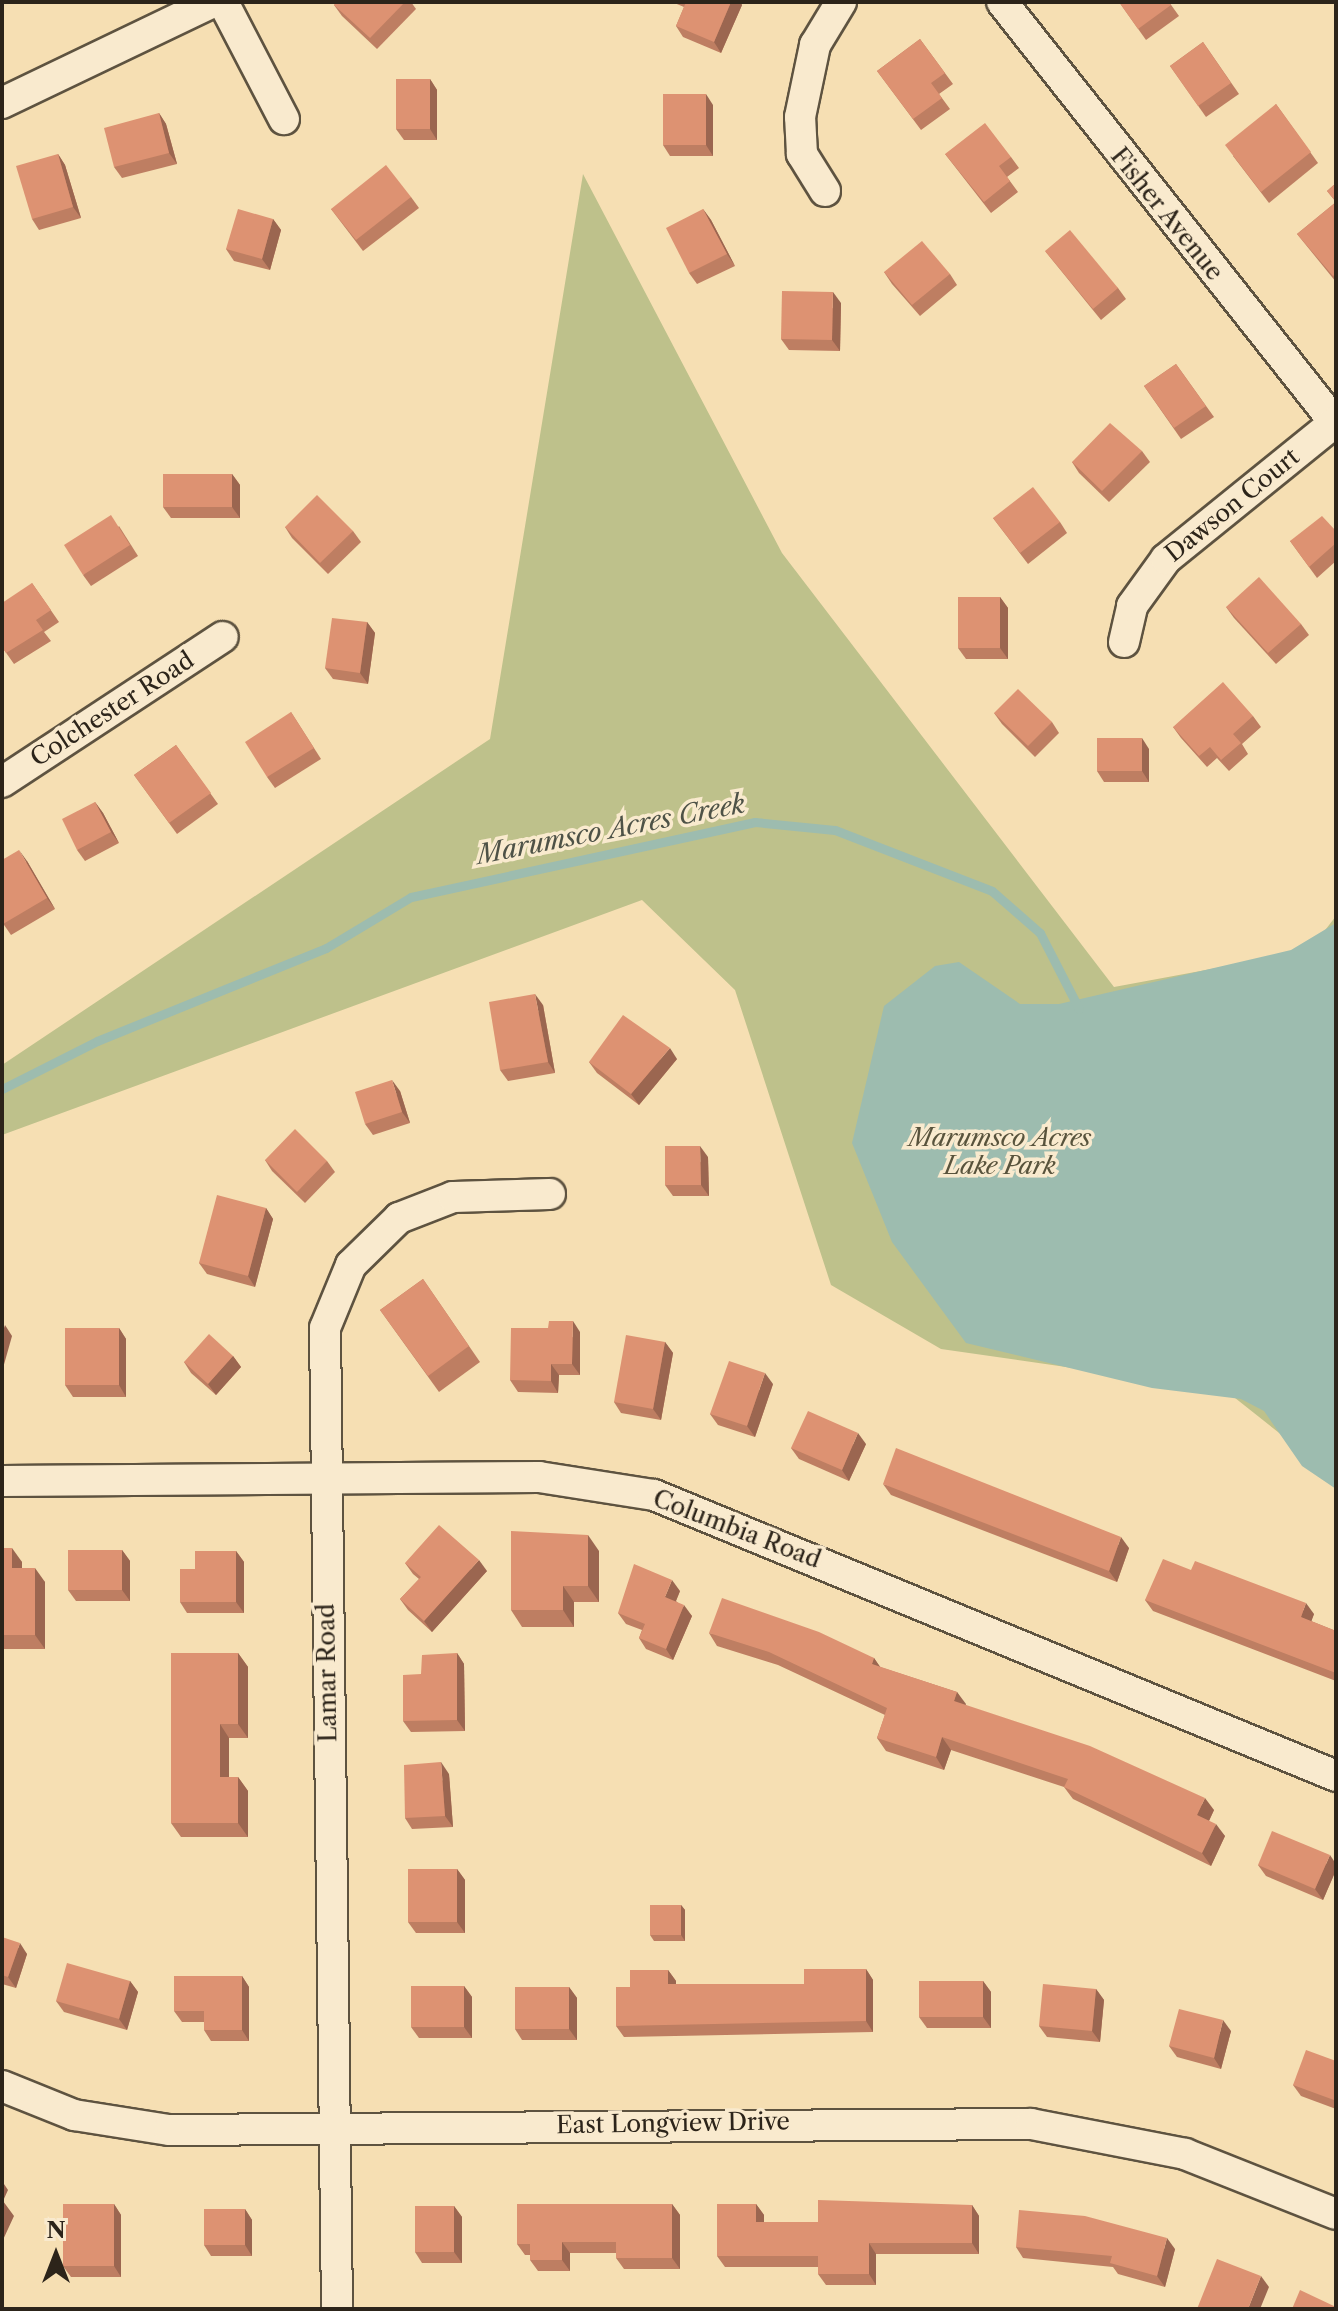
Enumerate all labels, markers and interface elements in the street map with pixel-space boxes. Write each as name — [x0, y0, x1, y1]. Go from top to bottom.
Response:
street label: Fisher Avenue — [1104, 141, 1230, 287]
street label: Dawson Court — [1159, 442, 1305, 568]
street label: Colchester Road — [25, 645, 199, 773]
water label: Marumsco Acres Creek — [474, 789, 748, 871]
park label: Marumsco Acres Lake Park — [909, 1124, 1091, 1180]
street label: Columbia Road — [649, 1484, 825, 1574]
street label: Lamar Road — [311, 1603, 343, 1743]
street label: East Longview Drive — [556, 2107, 790, 2139]
north arrow — [16, 2215, 96, 2295]
text: N — [46, 2217, 66, 2244]

